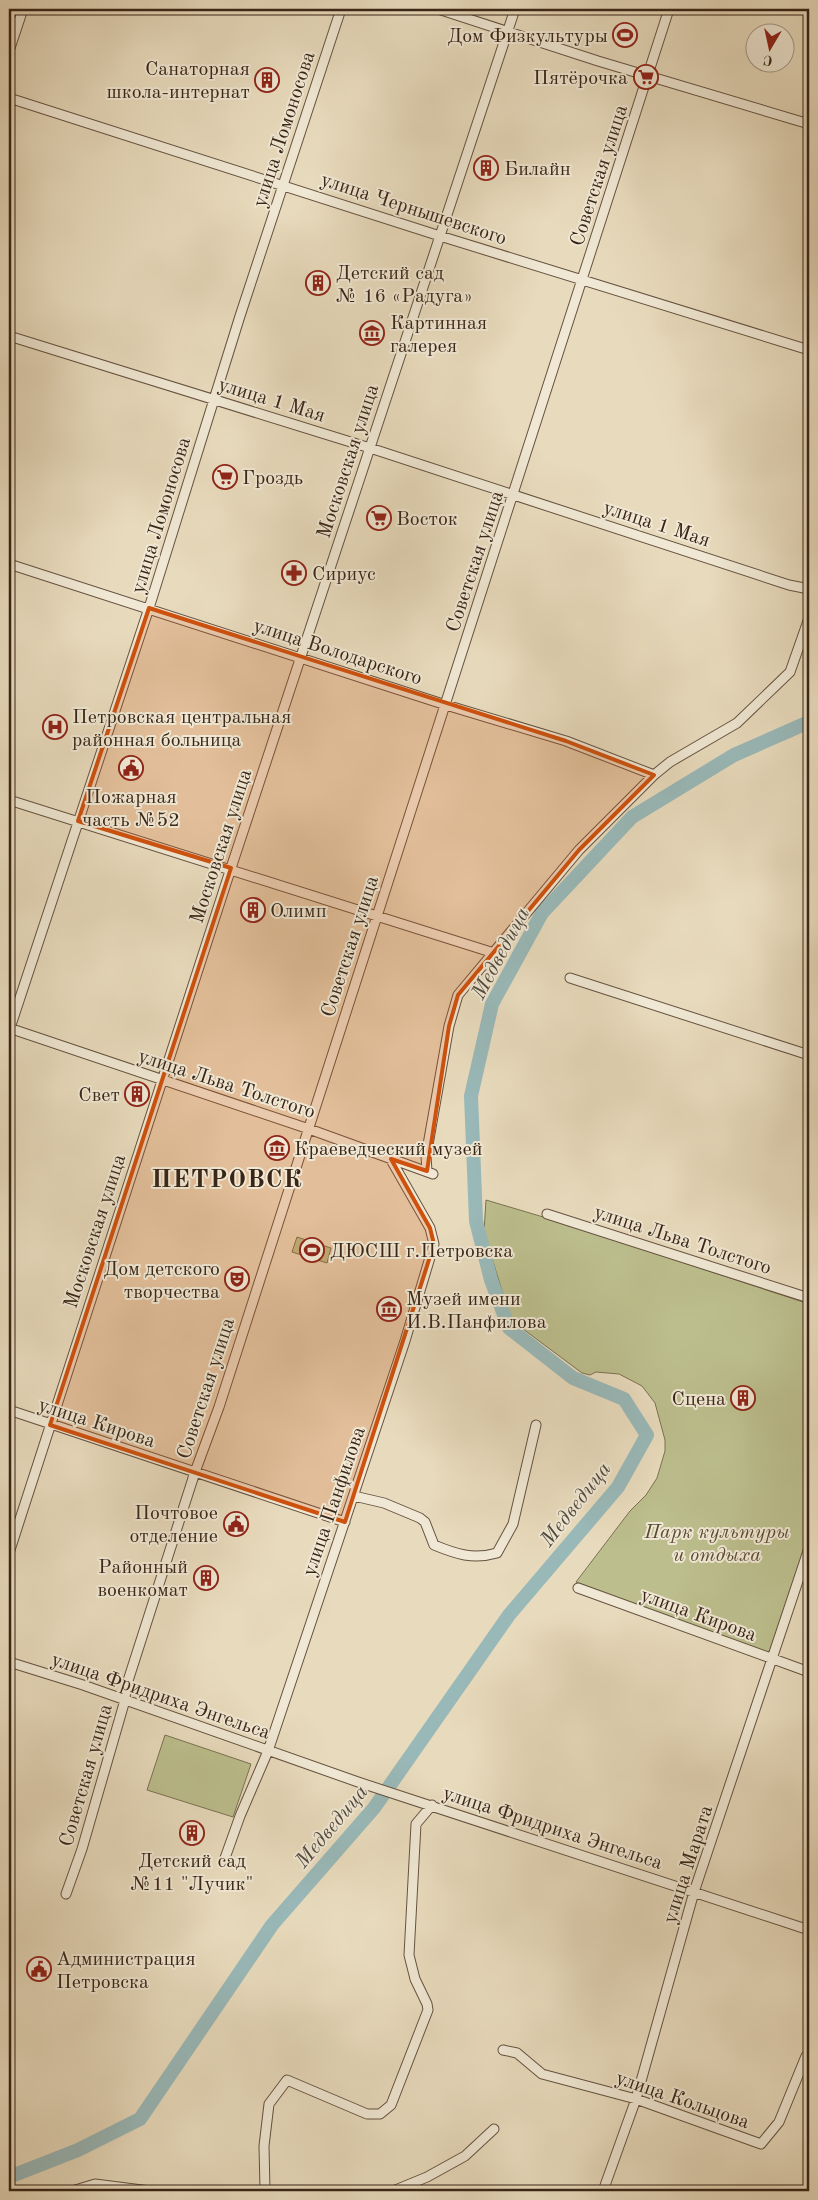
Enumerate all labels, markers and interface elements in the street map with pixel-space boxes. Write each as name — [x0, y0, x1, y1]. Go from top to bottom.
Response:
sports icon: Дом Физкультуры — [612, 22, 638, 48]
north arrow — [746, 22, 796, 72]
place label: Дом Физкультуры — [447, 27, 608, 47]
street label: улица Ломоносова — [250, 49, 320, 210]
text: С — [762, 52, 774, 67]
place label: Санаторная школа-интернат — [106, 60, 250, 103]
supermarket icon: Пятёрочка — [633, 64, 659, 90]
building icon: Санаторная школа-интернат — [254, 67, 280, 93]
place label: Пятёрочка — [533, 69, 628, 89]
street label: Советская улица — [568, 102, 632, 249]
building icon: Билайн — [473, 155, 499, 181]
place label: Билайн — [504, 160, 571, 180]
street label: улица Чернышевского — [318, 170, 509, 249]
place label: Детский сад № 16 «Радуга» — [336, 264, 473, 307]
building icon: Детский сад № 16 «Радуга» — [305, 270, 331, 296]
place label: Картинная галерея — [390, 314, 487, 357]
museum icon: Картинная галерея — [359, 320, 385, 346]
street label: улица 1 Мая — [215, 375, 327, 427]
street label: Московская улица — [315, 382, 383, 541]
street label: улица Ломоносова — [129, 435, 195, 596]
supermarket icon: Гроздь — [212, 464, 238, 490]
place label: Гроздь — [242, 469, 303, 489]
street label: Советская улица — [444, 488, 508, 635]
street label: улица 1 Мая — [601, 498, 712, 552]
supermarket icon: Восток — [366, 505, 392, 531]
place label: Восток — [396, 510, 458, 530]
pharmacy icon: Сириус — [281, 560, 307, 586]
place label: Сириус — [312, 565, 376, 585]
street label: улица Володарского — [250, 616, 424, 690]
place label: Петровская центральная районная больница — [72, 708, 291, 751]
hospital icon: Петровская центральная районная больница — [42, 714, 68, 740]
public building icon: Пожарная часть №52 — [118, 755, 144, 781]
street label: Московская улица — [188, 767, 256, 926]
place label: Пожарная часть №52 — [82, 788, 180, 831]
street label: Советская улица — [319, 873, 383, 1020]
building icon: Олимп — [240, 897, 266, 923]
place label: Олимп — [270, 902, 327, 922]
water label: Медведица — [468, 904, 534, 1004]
street label: улица Льва Толстого — [135, 1047, 318, 1123]
building icon: Свет — [124, 1081, 150, 1107]
place label: Свет — [78, 1086, 120, 1106]
museum icon: Краеведческий музей — [264, 1135, 290, 1161]
place label: Краеведческий музей — [294, 1140, 482, 1160]
street label: Московская улица — [62, 1152, 130, 1311]
district label: ПЕТРОВСК — [151, 1168, 303, 1193]
street label: улица Льва Толстого — [591, 1203, 774, 1279]
sports icon: ДЮСШ г.Петровска — [299, 1237, 325, 1263]
place label: ДЮСШ г.Петровска — [330, 1242, 513, 1262]
place label: Дом детского творчества — [103, 1260, 220, 1303]
theatre icon: Дом детского творчества — [224, 1266, 250, 1292]
place label: Музей имени И.В.Панфилова — [406, 1290, 547, 1333]
museum icon: Музей имени И.В.Панфилова — [376, 1296, 402, 1322]
street label: Советская улица — [175, 1315, 239, 1462]
building icon: Сцена — [730, 1385, 756, 1411]
place label: Сцена — [672, 1390, 726, 1410]
street label: улица Кирова — [35, 1396, 158, 1452]
street label: улица Панфилова — [300, 1424, 370, 1579]
water label: Медведица — [536, 1459, 616, 1552]
place label: Почтовое отделение — [129, 1504, 218, 1547]
public building icon: Почтовое отделение — [223, 1511, 249, 1537]
park label: Парк культуры и отдыха — [643, 1523, 790, 1566]
place label: Районный военкомат — [98, 1558, 188, 1601]
building icon: Районный военкомат — [193, 1565, 219, 1591]
street label: улица Кирова — [638, 1586, 759, 1646]
street label: улица Фридриха Энгельса — [48, 1650, 273, 1744]
street label: Советская улица — [57, 1702, 117, 1849]
water label: Медведица — [291, 1782, 373, 1873]
street label: улица Фридриха Энгельса — [440, 1784, 665, 1874]
street label: улица Марата — [660, 1803, 717, 1926]
building icon: Детский сад №11 "Лучик" — [179, 1820, 205, 1846]
place label: Детский сад №11 "Лучик" — [131, 1852, 253, 1895]
place label: Администрация Петровска — [56, 1950, 196, 1993]
public building icon: Администрация Петровска — [26, 1956, 52, 1982]
street label: улица Кольцова — [613, 2069, 752, 2133]

